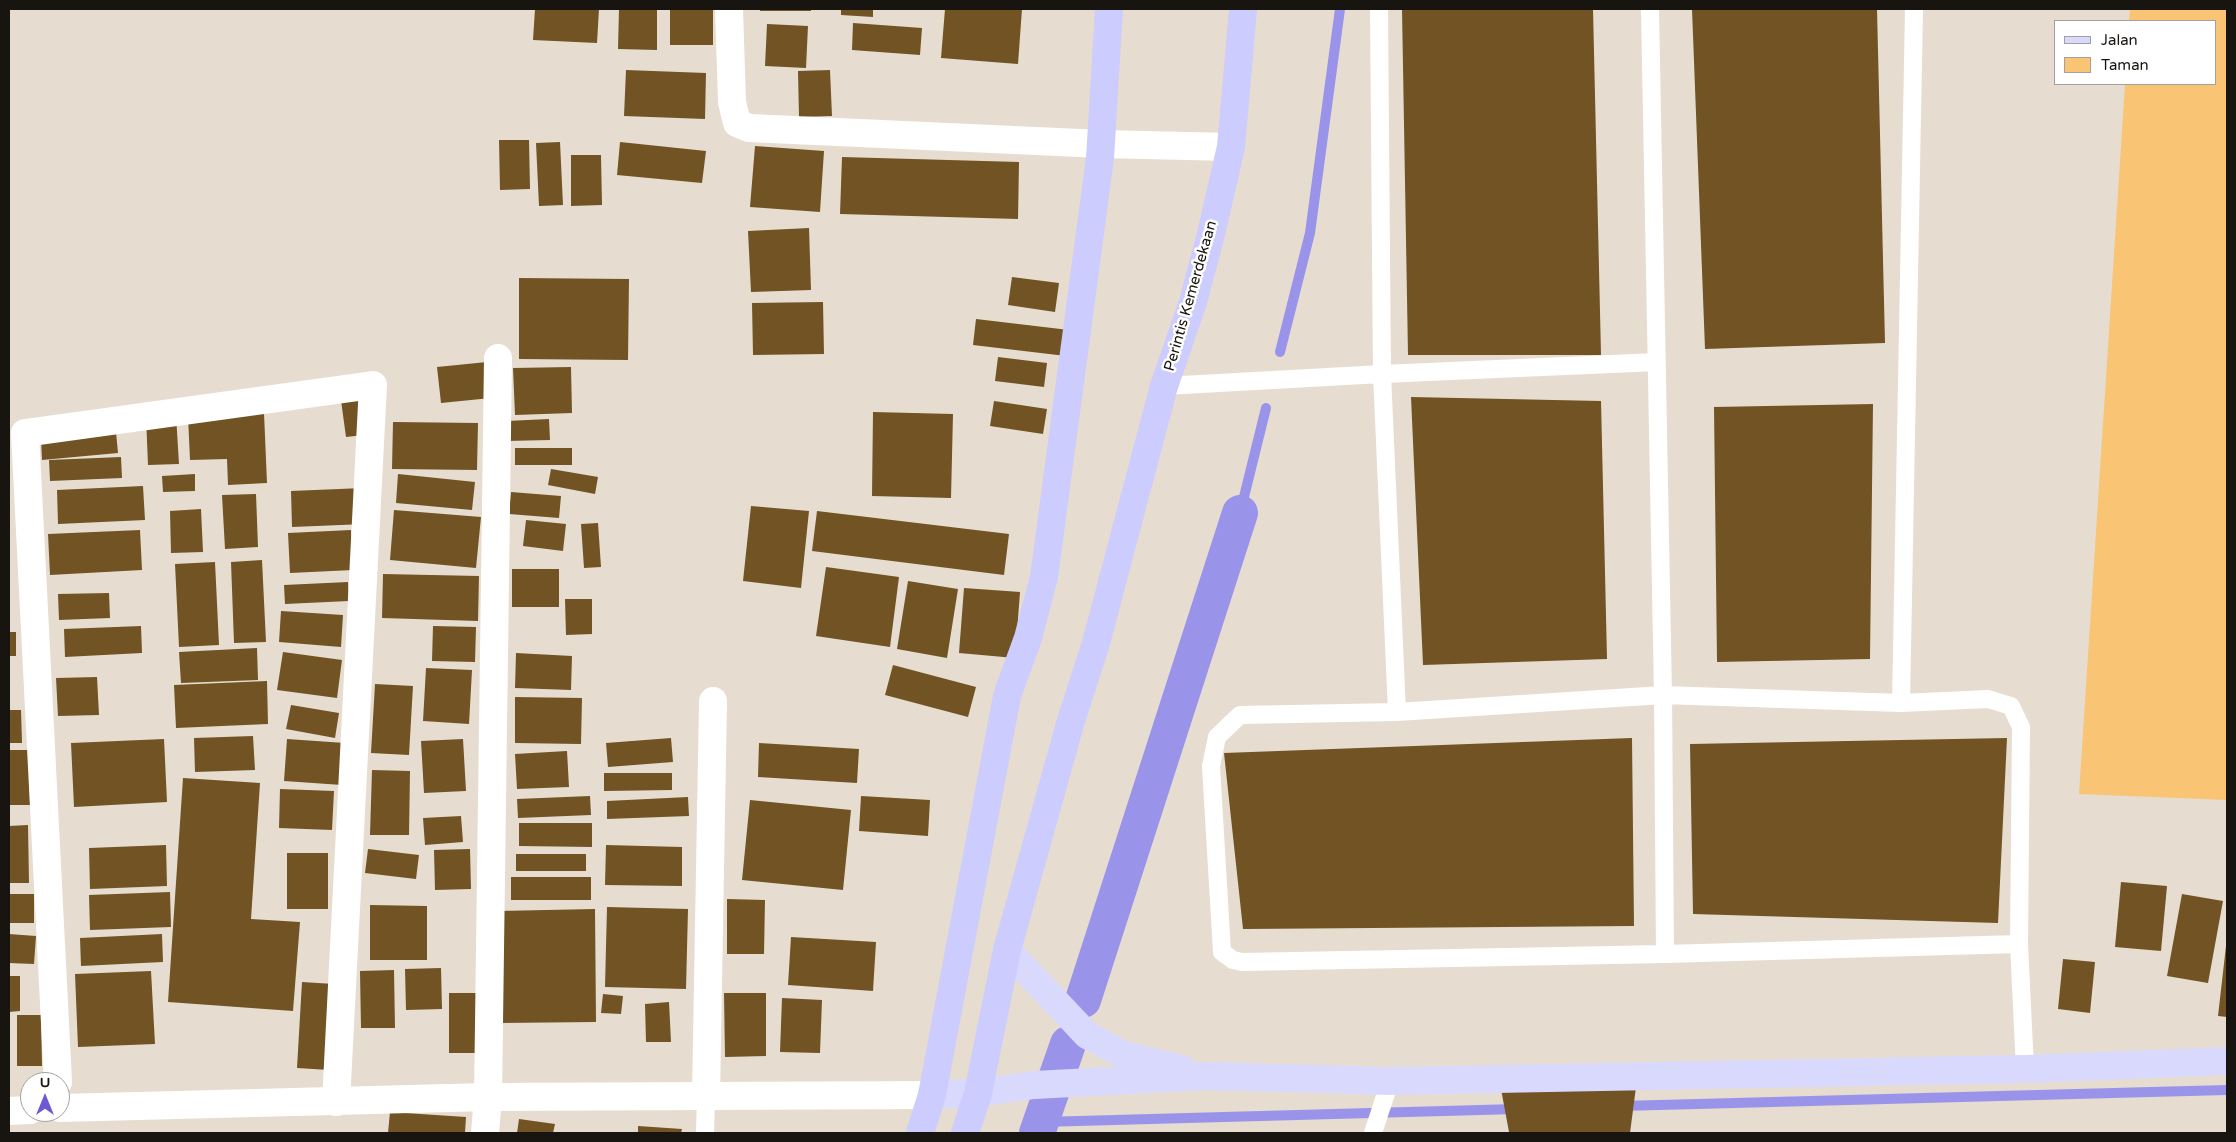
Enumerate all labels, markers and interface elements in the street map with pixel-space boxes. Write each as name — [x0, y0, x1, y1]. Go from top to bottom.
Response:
legend — [2054, 20, 2216, 85]
text: Jalan — [2101, 31, 2138, 49]
text: Taman — [2101, 56, 2149, 74]
street label: Perintis Kemerdekaan — [1161, 219, 1221, 373]
north arrow — [20, 1072, 70, 1122]
text: U — [40, 1074, 50, 1091]

